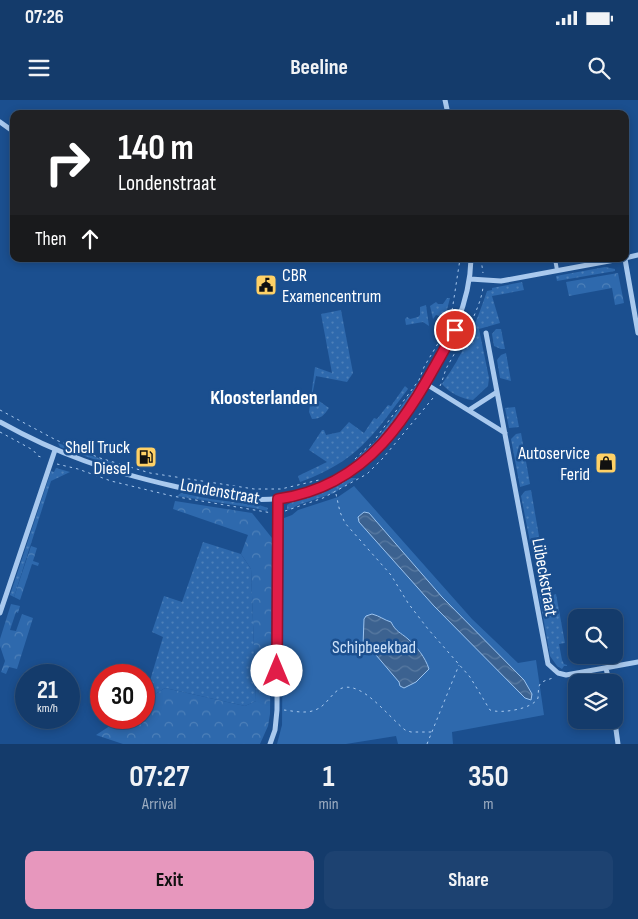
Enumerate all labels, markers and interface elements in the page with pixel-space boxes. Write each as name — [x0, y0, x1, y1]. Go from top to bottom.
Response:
text: 07:26 — [25, 6, 64, 29]
icon: menu — [25, 54, 53, 82]
text: Beeline — [290, 54, 348, 81]
icon: search — [585, 54, 613, 82]
text: 140 m — [118, 127, 194, 170]
icon: right — [35, 130, 100, 195]
text: Londenstraat — [118, 170, 216, 197]
icon: ahead — [76, 225, 104, 253]
text: Then — [35, 228, 66, 251]
place label: CBR Examencentrum — [282, 265, 381, 307]
public building icon: CBR Examencentrum — [254, 273, 278, 297]
pin — [434, 309, 476, 351]
icon: arrive — [441, 316, 469, 344]
district label: Kloosterlanden — [210, 386, 318, 410]
place label: Shell Truck Diesel — [65, 437, 130, 479]
place label: Autoservice Ferid — [517, 443, 590, 485]
fuel station icon: Shell Truck Diesel — [134, 445, 158, 469]
shop icon: Autoservice Ferid — [594, 451, 618, 475]
street label: Londenstraat — [179, 474, 262, 509]
street label: Lübeckstraat — [527, 536, 562, 618]
map controls — [568, 609, 623, 729]
button: search — [568, 609, 623, 664]
park label: Schipbeekbad — [332, 637, 416, 658]
position arrow — [250, 644, 302, 696]
speed limit sign: 30 — [90, 664, 155, 729]
button: layers — [568, 674, 623, 729]
text: 21 — [37, 675, 58, 706]
text: km/h — [37, 701, 58, 716]
text: 07:27 — [129, 759, 189, 795]
text: 1 — [323, 759, 335, 795]
text: 350 — [468, 759, 509, 795]
text: Arrival — [142, 795, 176, 814]
text: min — [319, 795, 339, 814]
text: m — [483, 795, 493, 814]
button: Exit — [25, 851, 314, 909]
button: Share — [324, 851, 613, 909]

